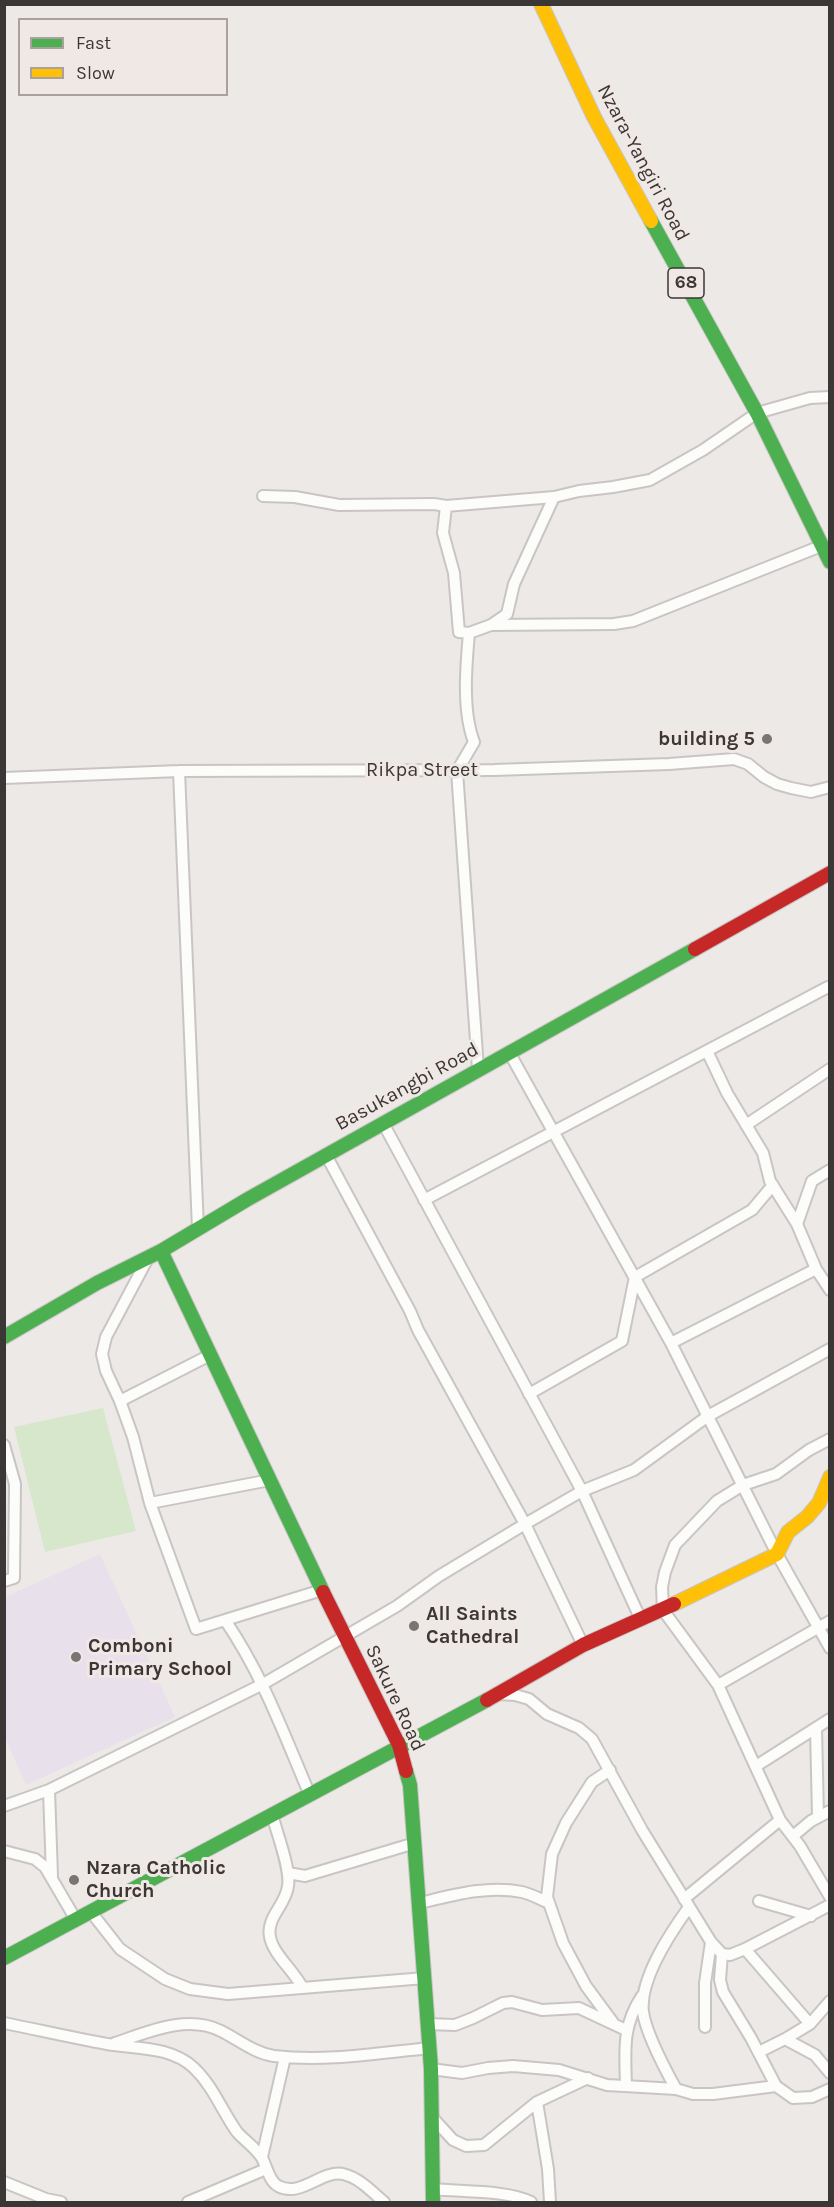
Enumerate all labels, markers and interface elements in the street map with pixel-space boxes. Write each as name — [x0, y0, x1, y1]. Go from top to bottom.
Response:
legend — [18, 18, 228, 96]
text: Fast — [76, 32, 111, 54]
text: Slow — [76, 62, 115, 84]
street label: Nzara-Yangiri Road — [592, 81, 694, 245]
road number: 68 — [668, 268, 704, 298]
place label: building 5 — [658, 727, 755, 751]
marker: building 5 — [760, 732, 774, 746]
street label: Rikpa Street — [366, 758, 478, 782]
street label: Basukangbi Road — [331, 1038, 483, 1136]
place label: All Saints Cathedral — [426, 1602, 519, 1649]
marker: All Saints Cathedral — [407, 1619, 421, 1633]
place label: Comboni Primary School — [88, 1634, 232, 1681]
street label: Sakure Road — [360, 1641, 430, 1755]
marker: Comboni Primary School — [69, 1650, 83, 1664]
place label: Nzara Catholic Church — [86, 1856, 226, 1903]
marker: Nzara Catholic Church — [67, 1873, 81, 1887]

